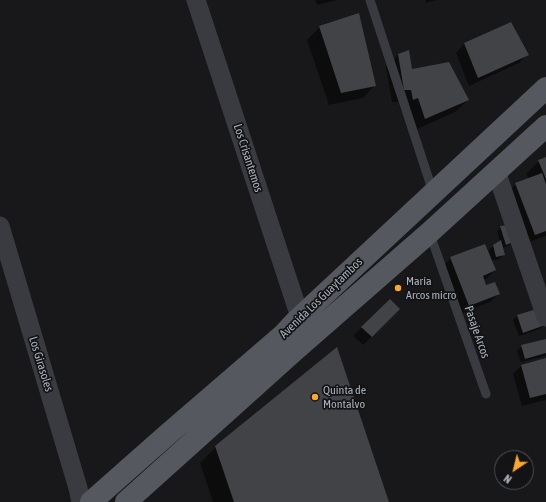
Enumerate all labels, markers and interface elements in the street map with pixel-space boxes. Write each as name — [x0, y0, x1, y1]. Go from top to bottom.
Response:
street label: Los Crisantemos — [230, 122, 266, 194]
street label: Avenida Los Guaytambos — [277, 255, 365, 341]
place label: María Arcos micro — [406, 274, 456, 302]
marker: María Arcos micro — [393, 283, 403, 293]
street label: Pasaje Arcos — [461, 304, 493, 360]
street label: Los Girasoles — [26, 335, 56, 393]
place label: Quinta de Montalvo — [323, 383, 366, 411]
marker: Quinta de Montalvo — [310, 392, 320, 402]
north arrow — [494, 450, 534, 490]
text: N — [502, 472, 514, 486]

